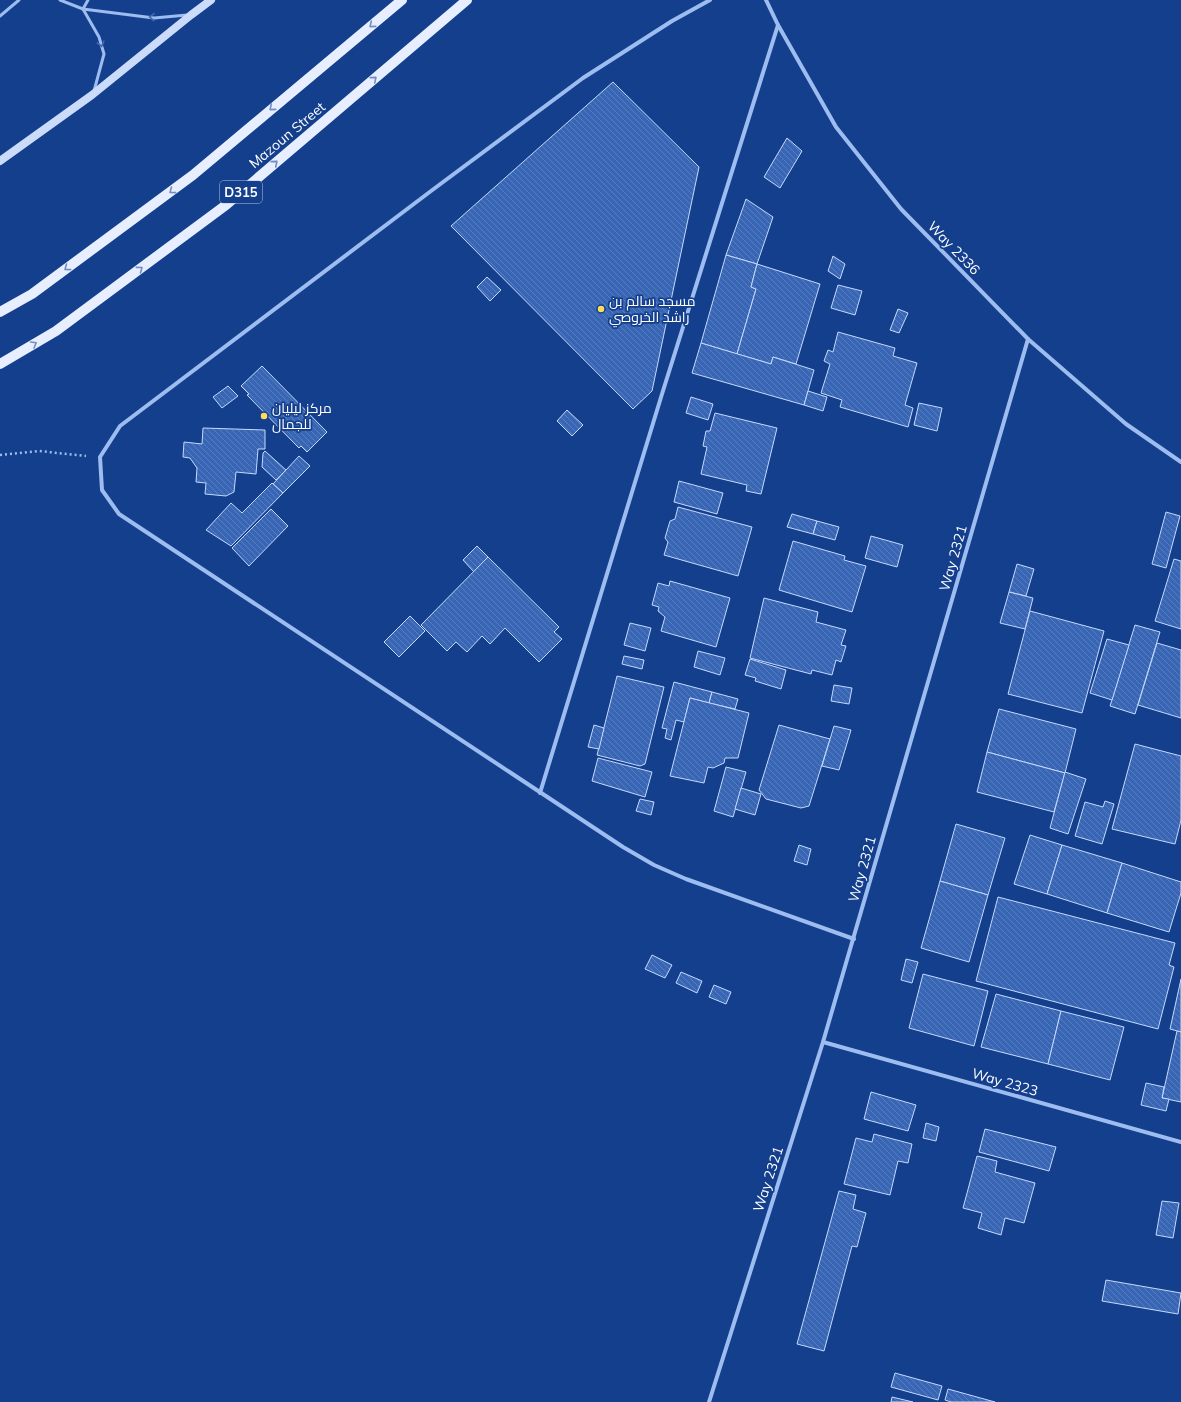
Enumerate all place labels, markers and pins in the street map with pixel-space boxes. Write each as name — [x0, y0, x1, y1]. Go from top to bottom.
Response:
place label: مسجد سالم بن راشد الخروصي — [609, 292, 696, 328]
marker: مسجد سالم بن راشد الخروصي — [596, 304, 606, 314]
place label: مركز ليليان للجمال — [272, 399, 332, 433]
marker: مركز ليليان للجمال — [259, 411, 269, 421]

